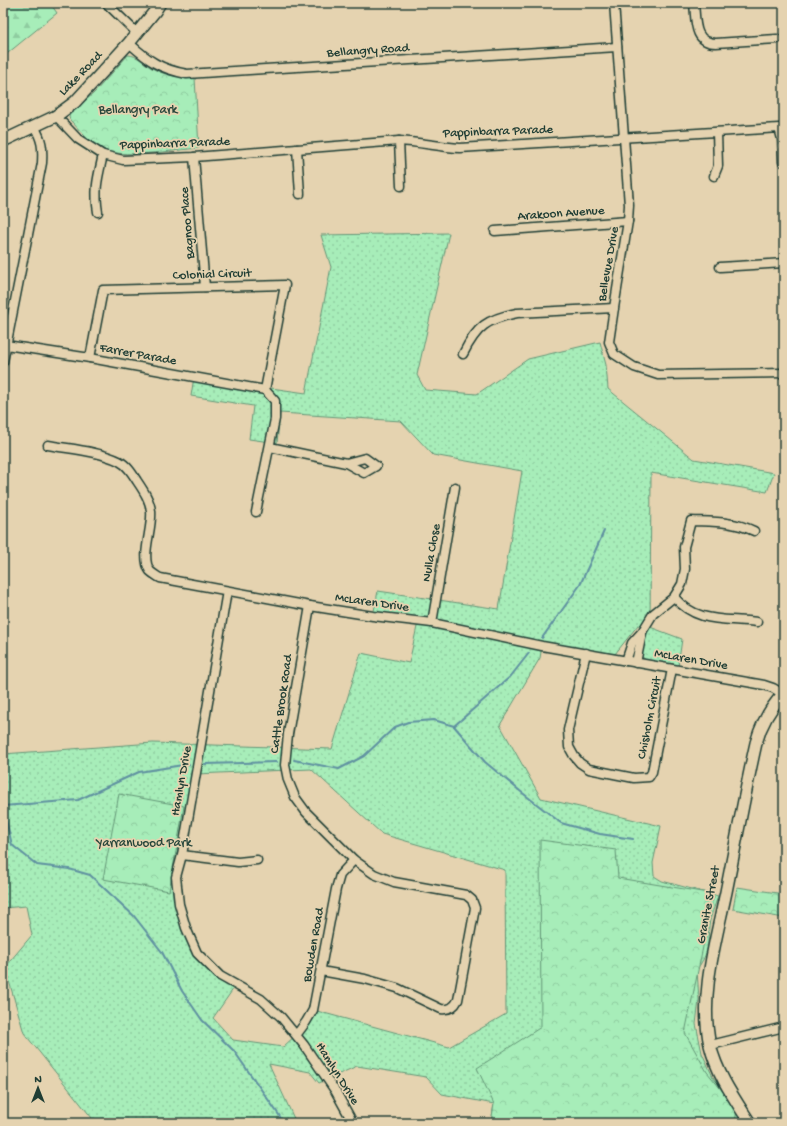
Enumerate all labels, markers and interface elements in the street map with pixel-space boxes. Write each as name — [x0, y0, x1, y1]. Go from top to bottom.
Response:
street label: Bellangry Road — [325, 41, 411, 61]
street label: Lake Road — [56, 48, 107, 99]
park label: Bellangry Park — [98, 103, 179, 118]
street label: Pappinbarra Parade — [442, 123, 554, 141]
street label: Pappinbarra Parade — [119, 135, 231, 153]
street label: Bagnoo Place — [177, 186, 199, 261]
street label: Arakoon Avenue — [517, 203, 605, 225]
street label: Bellevue Drive — [595, 225, 623, 304]
street label: Colonial Circuit — [172, 266, 253, 284]
street label: Farrer Parade — [97, 341, 178, 369]
street label: Nulla Close — [420, 522, 445, 583]
street label: McLaren Drive — [334, 590, 410, 616]
street label: McLaren Drive — [653, 646, 729, 674]
street label: Cattle Brook Road — [268, 652, 297, 754]
street label: Chisholm Circuit — [635, 674, 666, 760]
street label: Hamlyn Drive — [168, 745, 196, 817]
park label: Yarranwood Park — [96, 836, 193, 851]
street label: Granite Street — [694, 863, 724, 945]
street label: Bowden Road — [300, 905, 328, 984]
street label: Hamlyn Drive — [312, 1040, 362, 1108]
north arrow — [18, 1068, 58, 1108]
text: N — [34, 1074, 42, 1086]

